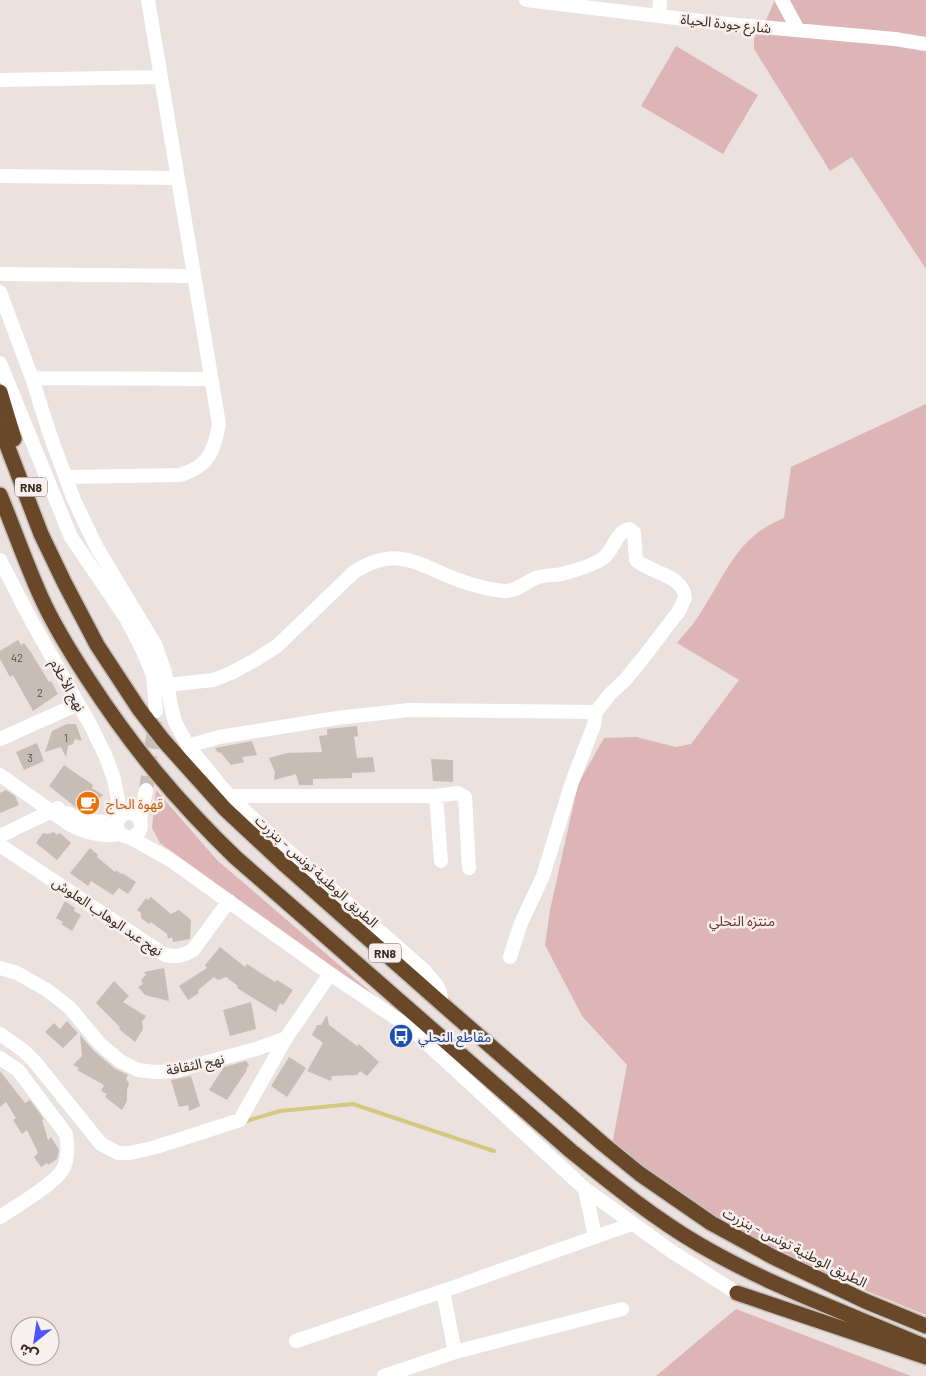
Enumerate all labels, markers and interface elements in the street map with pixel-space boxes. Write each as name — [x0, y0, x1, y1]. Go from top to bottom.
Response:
street label: شارع جودة الحياة — [680, 10, 772, 39]
road number: RN8 — [15, 478, 47, 497]
house number: 42 — [11, 651, 23, 664]
street label: نهج الأحلام — [44, 656, 90, 716]
house number: 2 — [37, 686, 43, 699]
house number: 1 — [64, 731, 68, 744]
house number: 3 — [27, 751, 33, 764]
cafe icon: قهوة الحاج — [75, 790, 101, 816]
place label: قهوة الحاج — [106, 795, 163, 815]
street label: الطريق الوطنية تونس - بنزرت — [251, 811, 382, 932]
street label: نهج عبد الوهاب العلوش — [48, 873, 167, 962]
park label: منتزه النحلي — [709, 912, 775, 932]
road number: RN8 — [369, 944, 401, 962]
bus stop icon: مقاطع النحلي — [388, 1023, 414, 1049]
place label: مقاطع النحلي — [418, 1028, 491, 1048]
street label: نهج الثقافة — [164, 1050, 226, 1081]
street label: الطريق الوطنية تونس - بنزرت — [719, 1203, 870, 1293]
north arrow — [10, 1316, 60, 1366]
text: ش — [16, 1341, 41, 1365]

